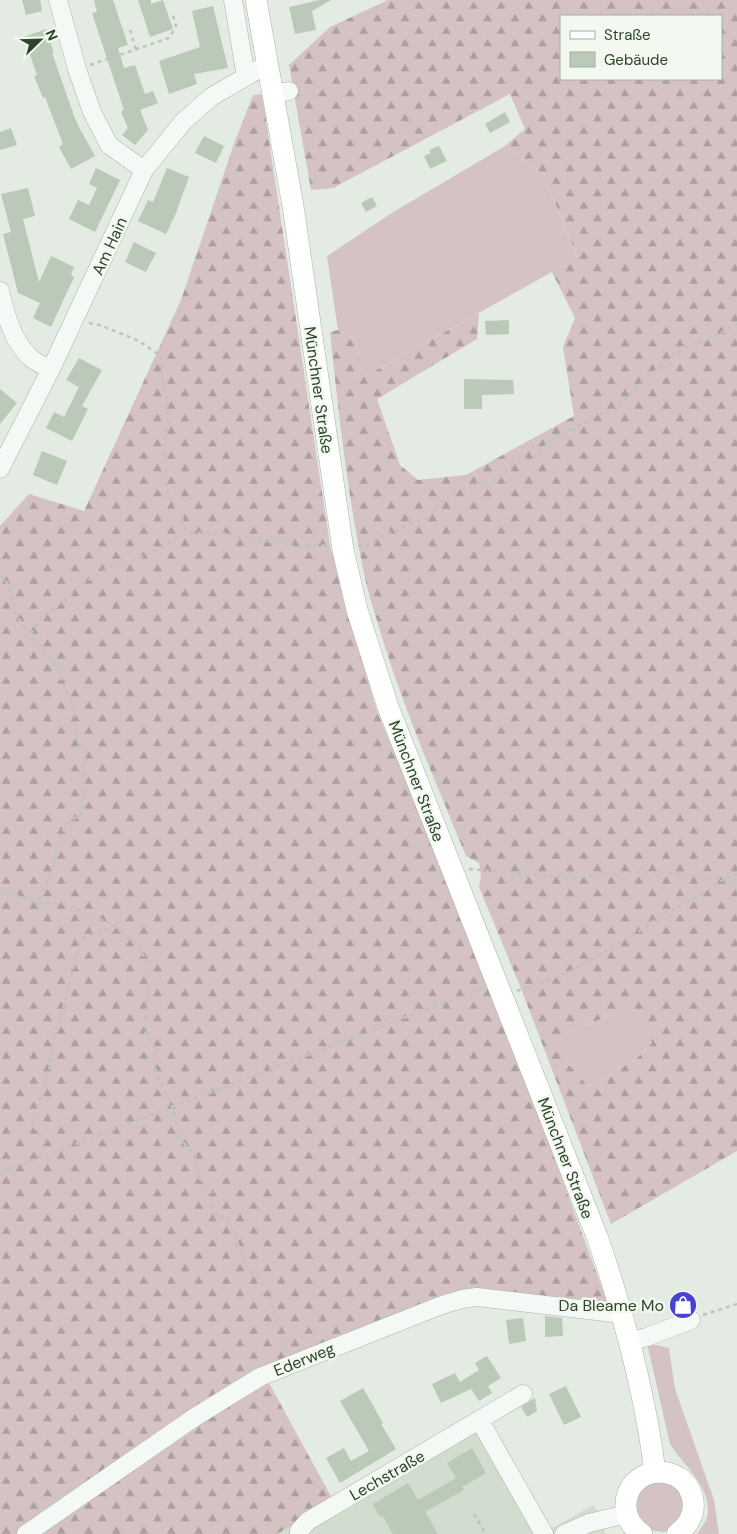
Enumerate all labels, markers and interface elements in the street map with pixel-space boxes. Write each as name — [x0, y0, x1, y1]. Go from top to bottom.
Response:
north arrow — [15, 15, 65, 65]
legend — [560, 15, 722, 80]
text: Straße — [604, 25, 651, 45]
text: N — [42, 27, 62, 43]
text: Gebäude — [604, 50, 668, 70]
street label: Am Hain — [87, 214, 132, 279]
street label: Münchner Straße — [299, 325, 338, 455]
street label: Münchner Straße — [384, 718, 449, 845]
street label: Münchner Straße — [533, 1095, 598, 1222]
shop icon: Da Bleame Mo — [668, 1290, 698, 1320]
place label: Da Bleame Mo — [558, 1295, 664, 1316]
street label: Ederweg — [271, 1338, 338, 1381]
street label: Lechstraße — [346, 1445, 429, 1505]

